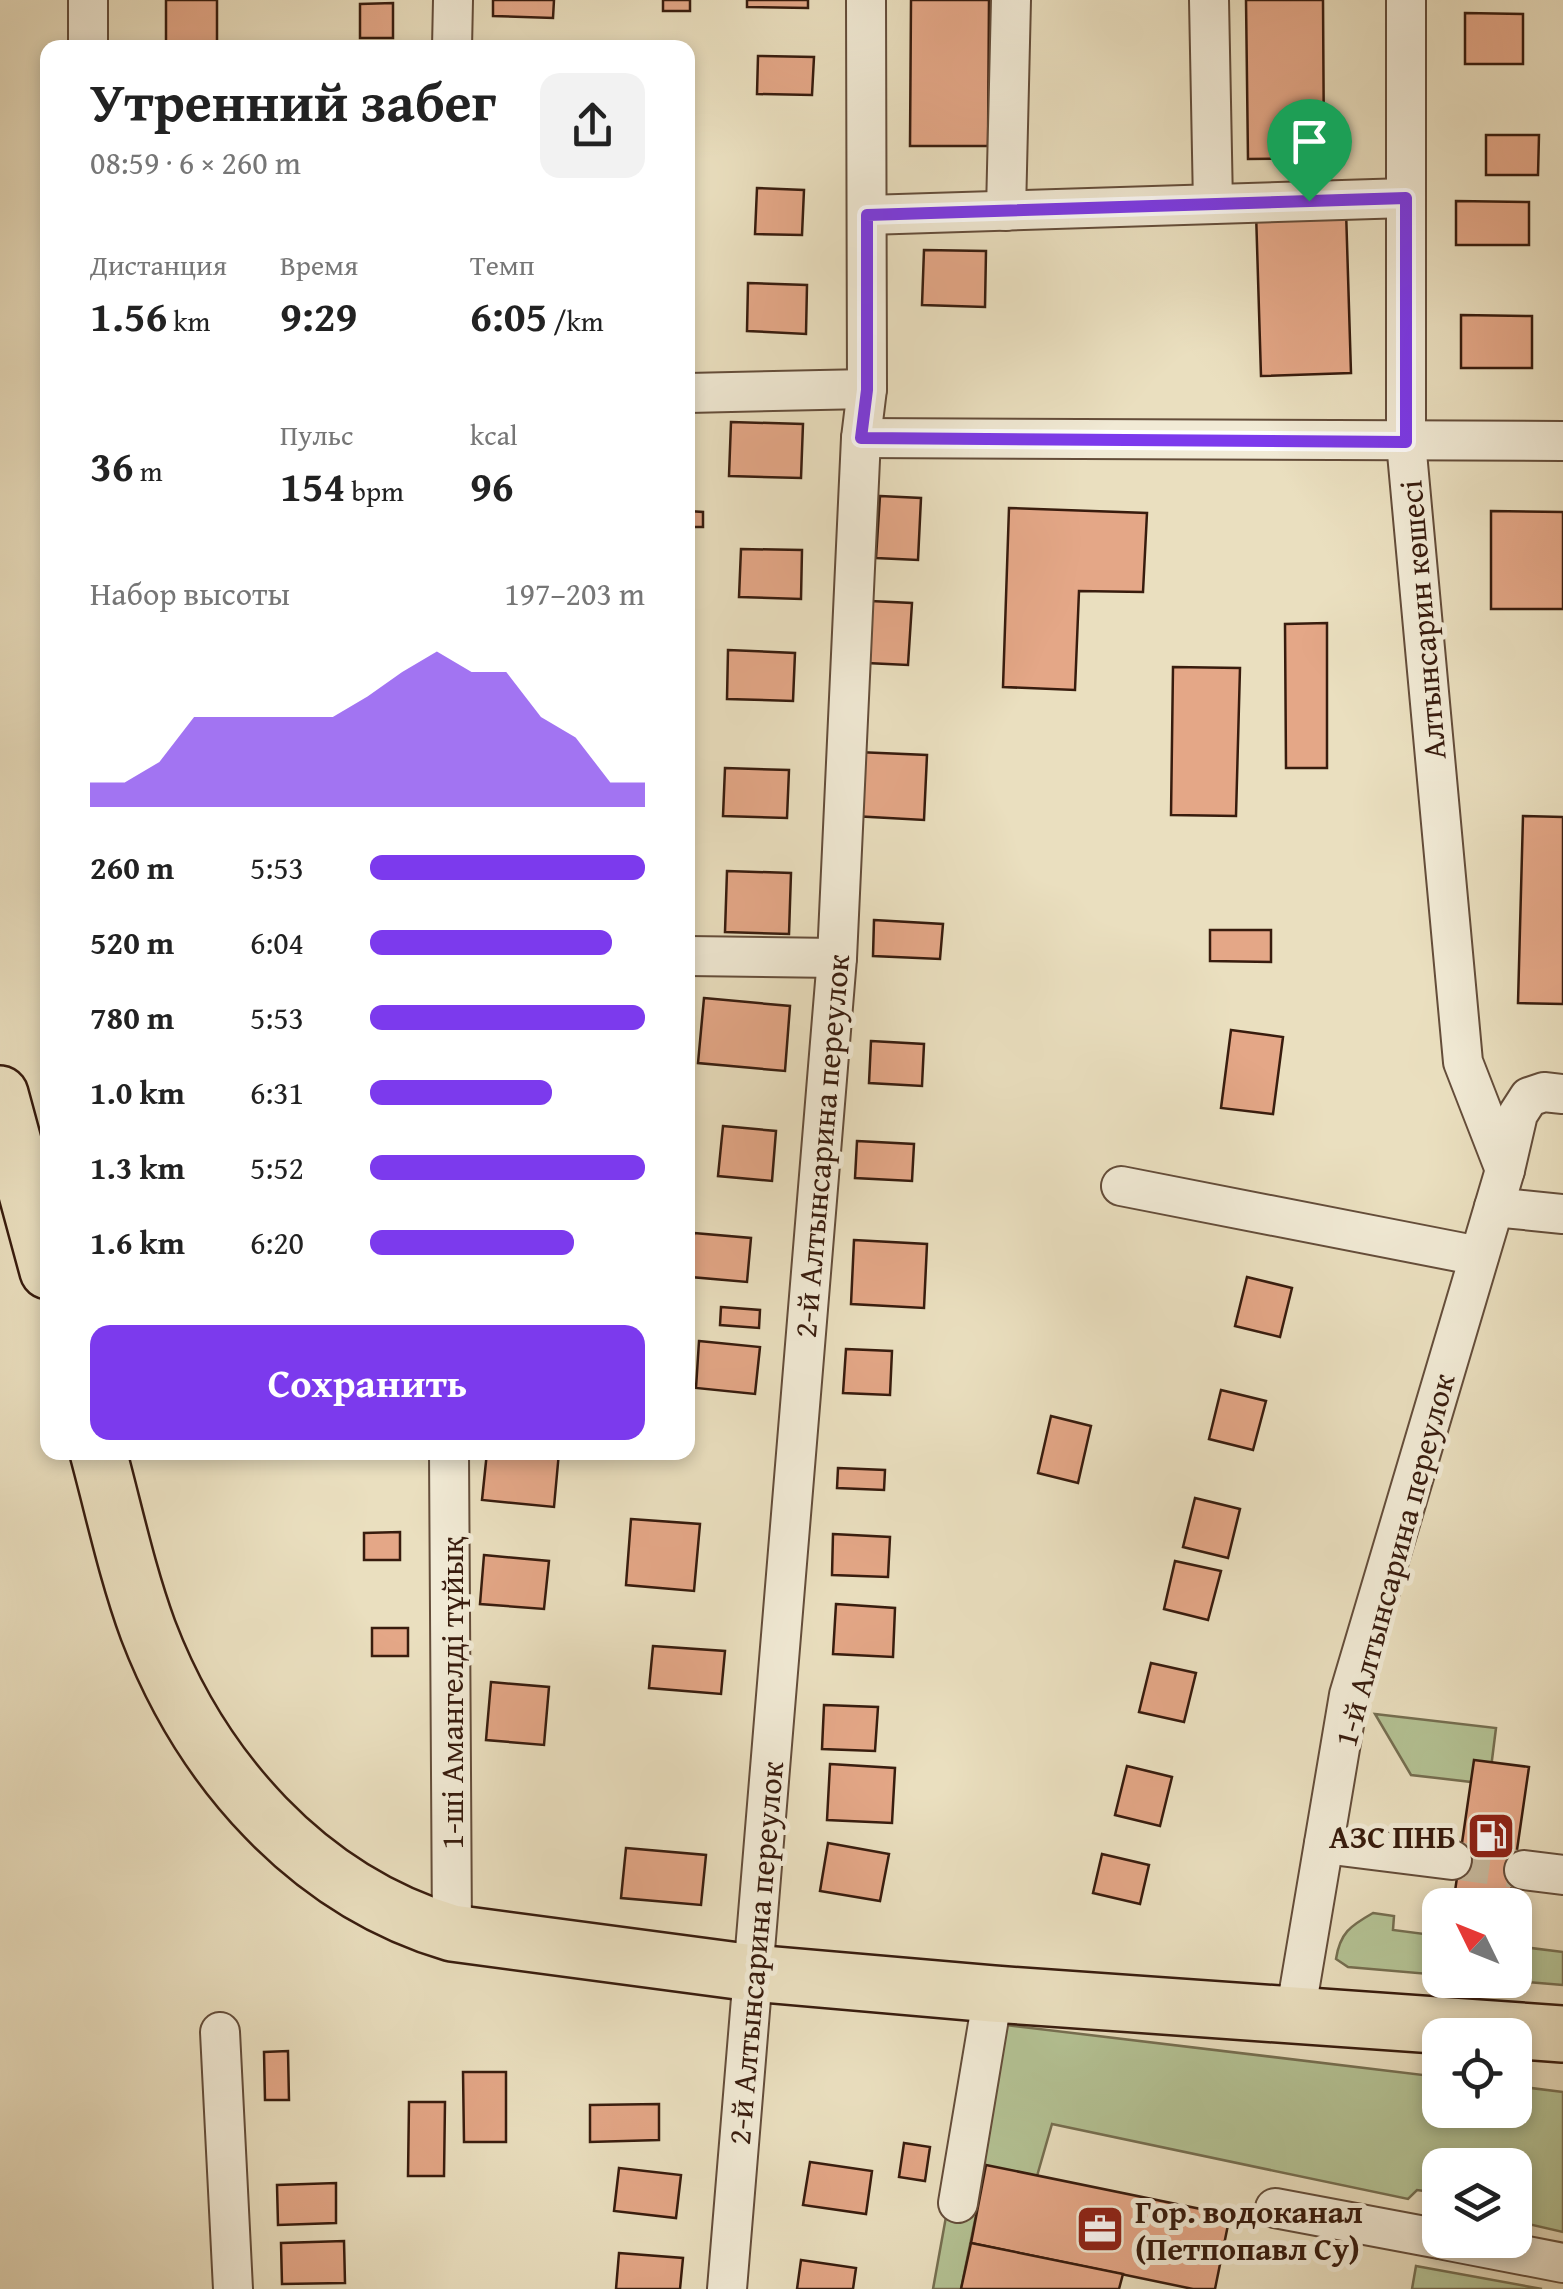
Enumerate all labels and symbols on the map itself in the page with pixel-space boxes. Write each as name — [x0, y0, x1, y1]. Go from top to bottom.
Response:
pin — [1267, 99, 1352, 202]
street label: Алтынсарин көшесі — [1386, 478, 1458, 762]
street label: 2-й Алтынсарина переулок — [781, 952, 861, 1340]
street label: 1-й Алтынсарина переулок — [1322, 1368, 1467, 1752]
street label: 1-ші Амангелді тұйық — [428, 1536, 475, 1850]
street label: 2-й Алтынсарина переулок — [715, 1759, 795, 2147]
fuel station icon: АЗС ПНБ — [1465, 1810, 1517, 1862]
place label: АЗС ПНБ — [1329, 1813, 1456, 1860]
north arrow — [1422, 1888, 1532, 1998]
place label: Гор. водоканал (Петпопавл Су) — [1135, 2188, 1363, 2272]
office icon: Гор. водоканал (Петпопавл Су) — [1074, 2203, 1126, 2255]

